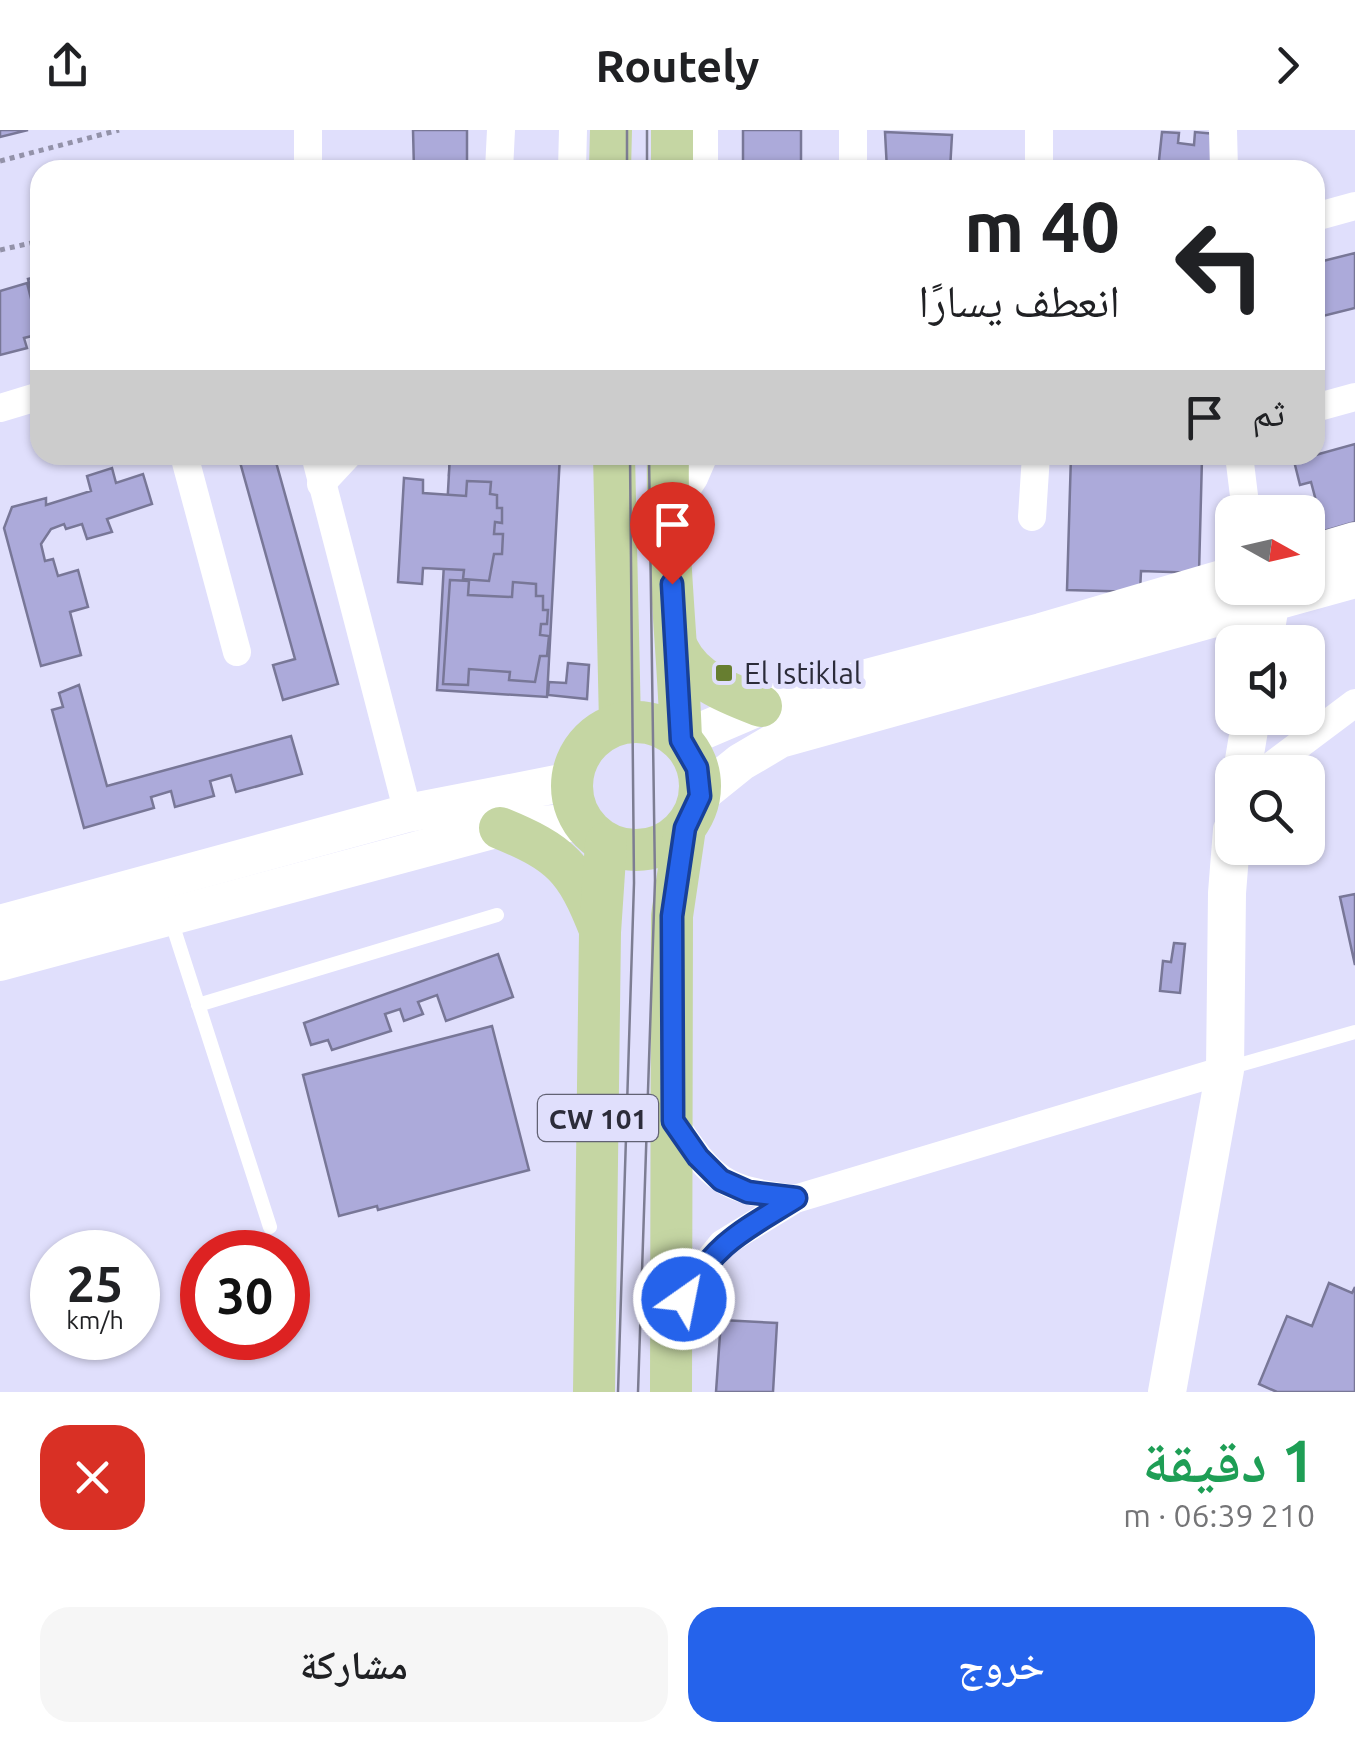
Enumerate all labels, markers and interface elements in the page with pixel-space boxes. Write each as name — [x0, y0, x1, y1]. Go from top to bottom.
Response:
icon: share — [40, 38, 95, 93]
icon: forward — [1260, 38, 1315, 93]
text: Routely — [596, 40, 759, 91]
text: 40 m — [964, 187, 1120, 265]
icon: left — [1155, 200, 1285, 330]
text: انعطف يسارًا — [918, 275, 1120, 326]
icon: arrive — [1177, 390, 1232, 445]
text: ثم — [1252, 391, 1285, 433]
pin — [630, 482, 715, 585]
north arrow — [1215, 495, 1325, 605]
map controls — [1215, 495, 1325, 865]
icon: arrive — [645, 497, 700, 552]
button: sound — [1215, 625, 1325, 735]
place label: El Istiklal — [744, 656, 862, 690]
marker: El Istiklal — [713, 662, 735, 684]
button: search — [1215, 755, 1325, 865]
road number: CW 101 — [538, 1095, 658, 1141]
speed limit sign: 30 — [180, 1230, 310, 1360]
position arrow — [632, 1247, 736, 1351]
text: 25 — [67, 1255, 123, 1311]
text: km/h — [66, 1306, 124, 1334]
button: close — [40, 1425, 145, 1530]
text: 1 دقيقة — [1142, 1426, 1315, 1493]
text: 210 m · 06:39 — [1123, 1497, 1315, 1533]
button: مشاركة — [40, 1607, 668, 1722]
button: خروج — [688, 1607, 1315, 1722]

